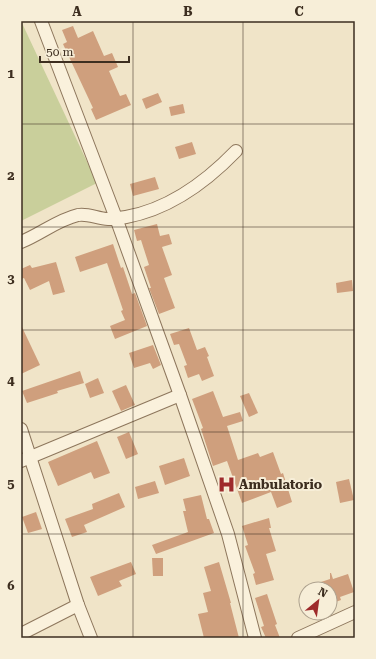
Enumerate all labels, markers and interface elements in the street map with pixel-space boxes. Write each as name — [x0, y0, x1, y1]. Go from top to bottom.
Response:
text: A — [72, 4, 82, 19]
text: B — [183, 4, 193, 19]
text: C — [294, 4, 304, 19]
scale bar — [40, 38, 129, 64]
text: 50 m — [46, 45, 73, 59]
text: 1 — [7, 66, 15, 81]
text: 2 — [7, 168, 15, 183]
text: 3 — [7, 271, 15, 286]
text: 4 — [7, 373, 15, 388]
hospital icon: Ambulatorio — [216, 474, 236, 494]
text: 5 — [7, 476, 15, 491]
place label: Ambulatorio — [239, 477, 322, 492]
text: 6 — [7, 578, 15, 593]
north arrow — [298, 581, 338, 621]
text: N — [316, 585, 330, 601]

